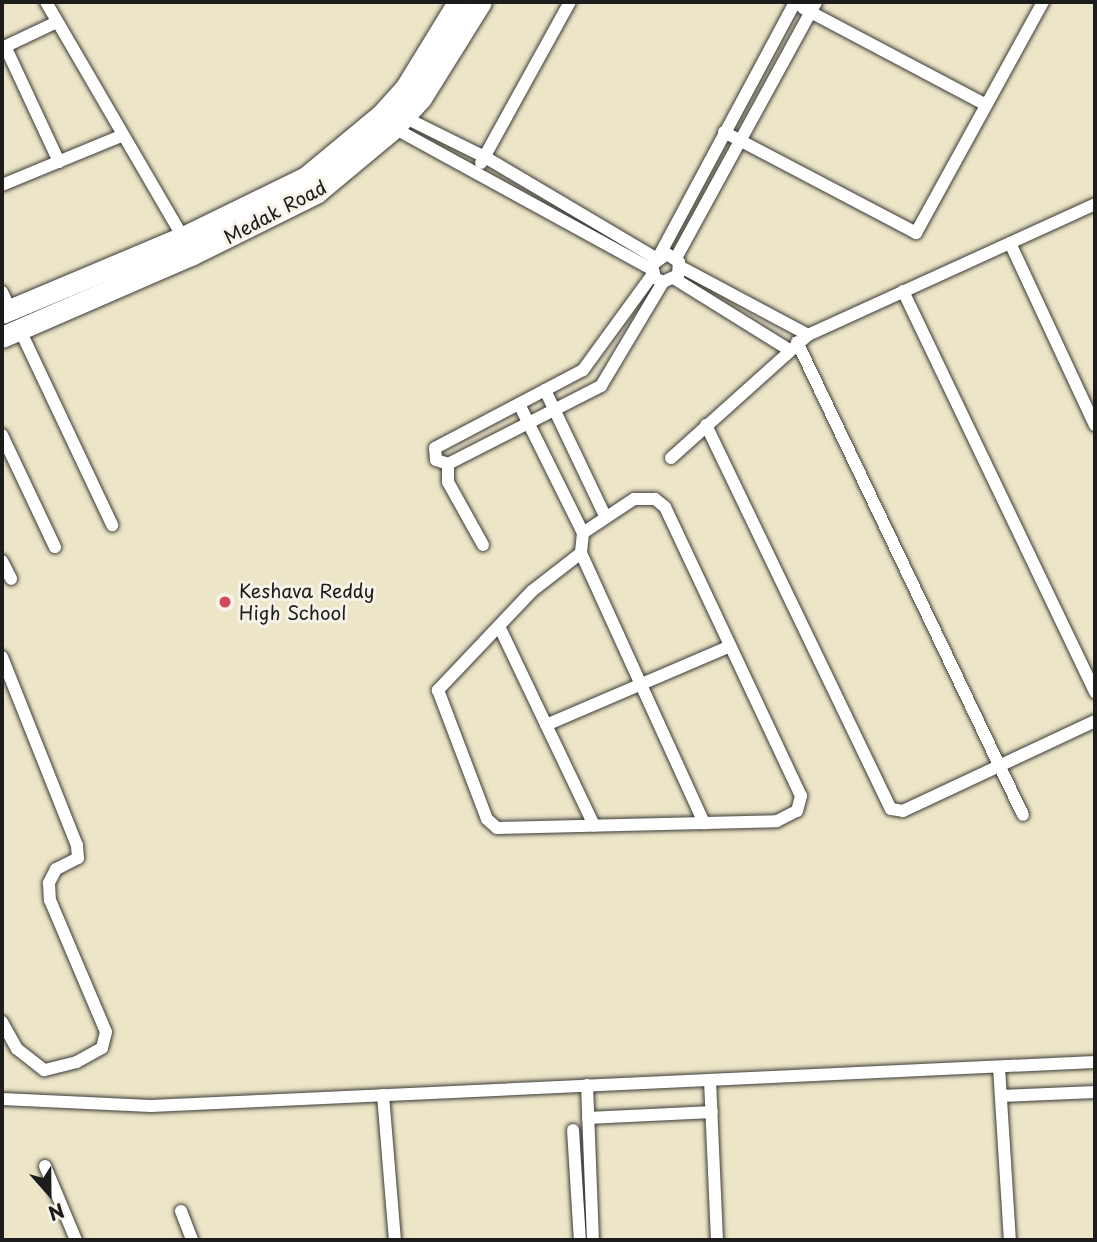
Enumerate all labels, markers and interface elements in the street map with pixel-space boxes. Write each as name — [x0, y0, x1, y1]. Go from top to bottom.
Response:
street label: Medak Road — [219, 175, 331, 249]
place label: Keshava Reddy High School — [239, 580, 376, 624]
marker: Keshava Reddy High School — [217, 594, 233, 610]
north arrow — [14, 1158, 84, 1228]
text: N — [44, 1197, 69, 1228]

